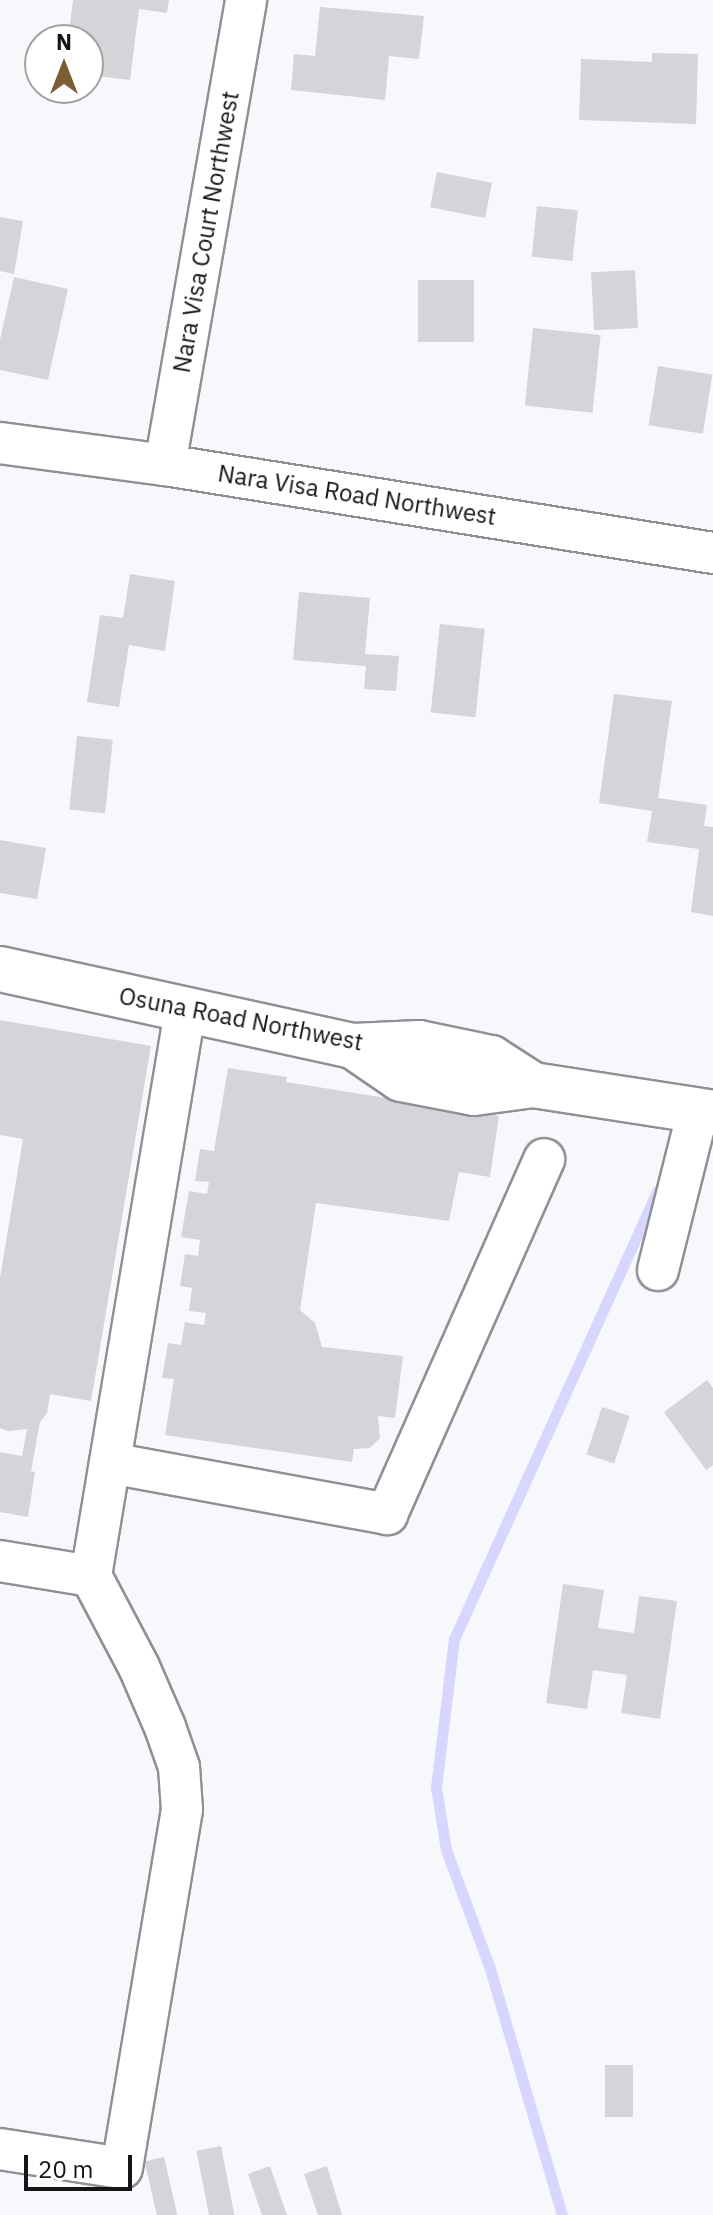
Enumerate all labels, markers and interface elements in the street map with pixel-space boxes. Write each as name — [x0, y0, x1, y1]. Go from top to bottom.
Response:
north arrow — [24, 24, 104, 104]
text: N — [56, 27, 72, 56]
street label: Nara Visa Court Northwest — [167, 89, 245, 375]
street label: Nara Visa Road Northwest — [216, 459, 498, 531]
street label: Osuna Road Northwest — [117, 981, 365, 1057]
scale bar — [28, 2139, 136, 2189]
text: 20 m — [38, 2153, 93, 2185]

